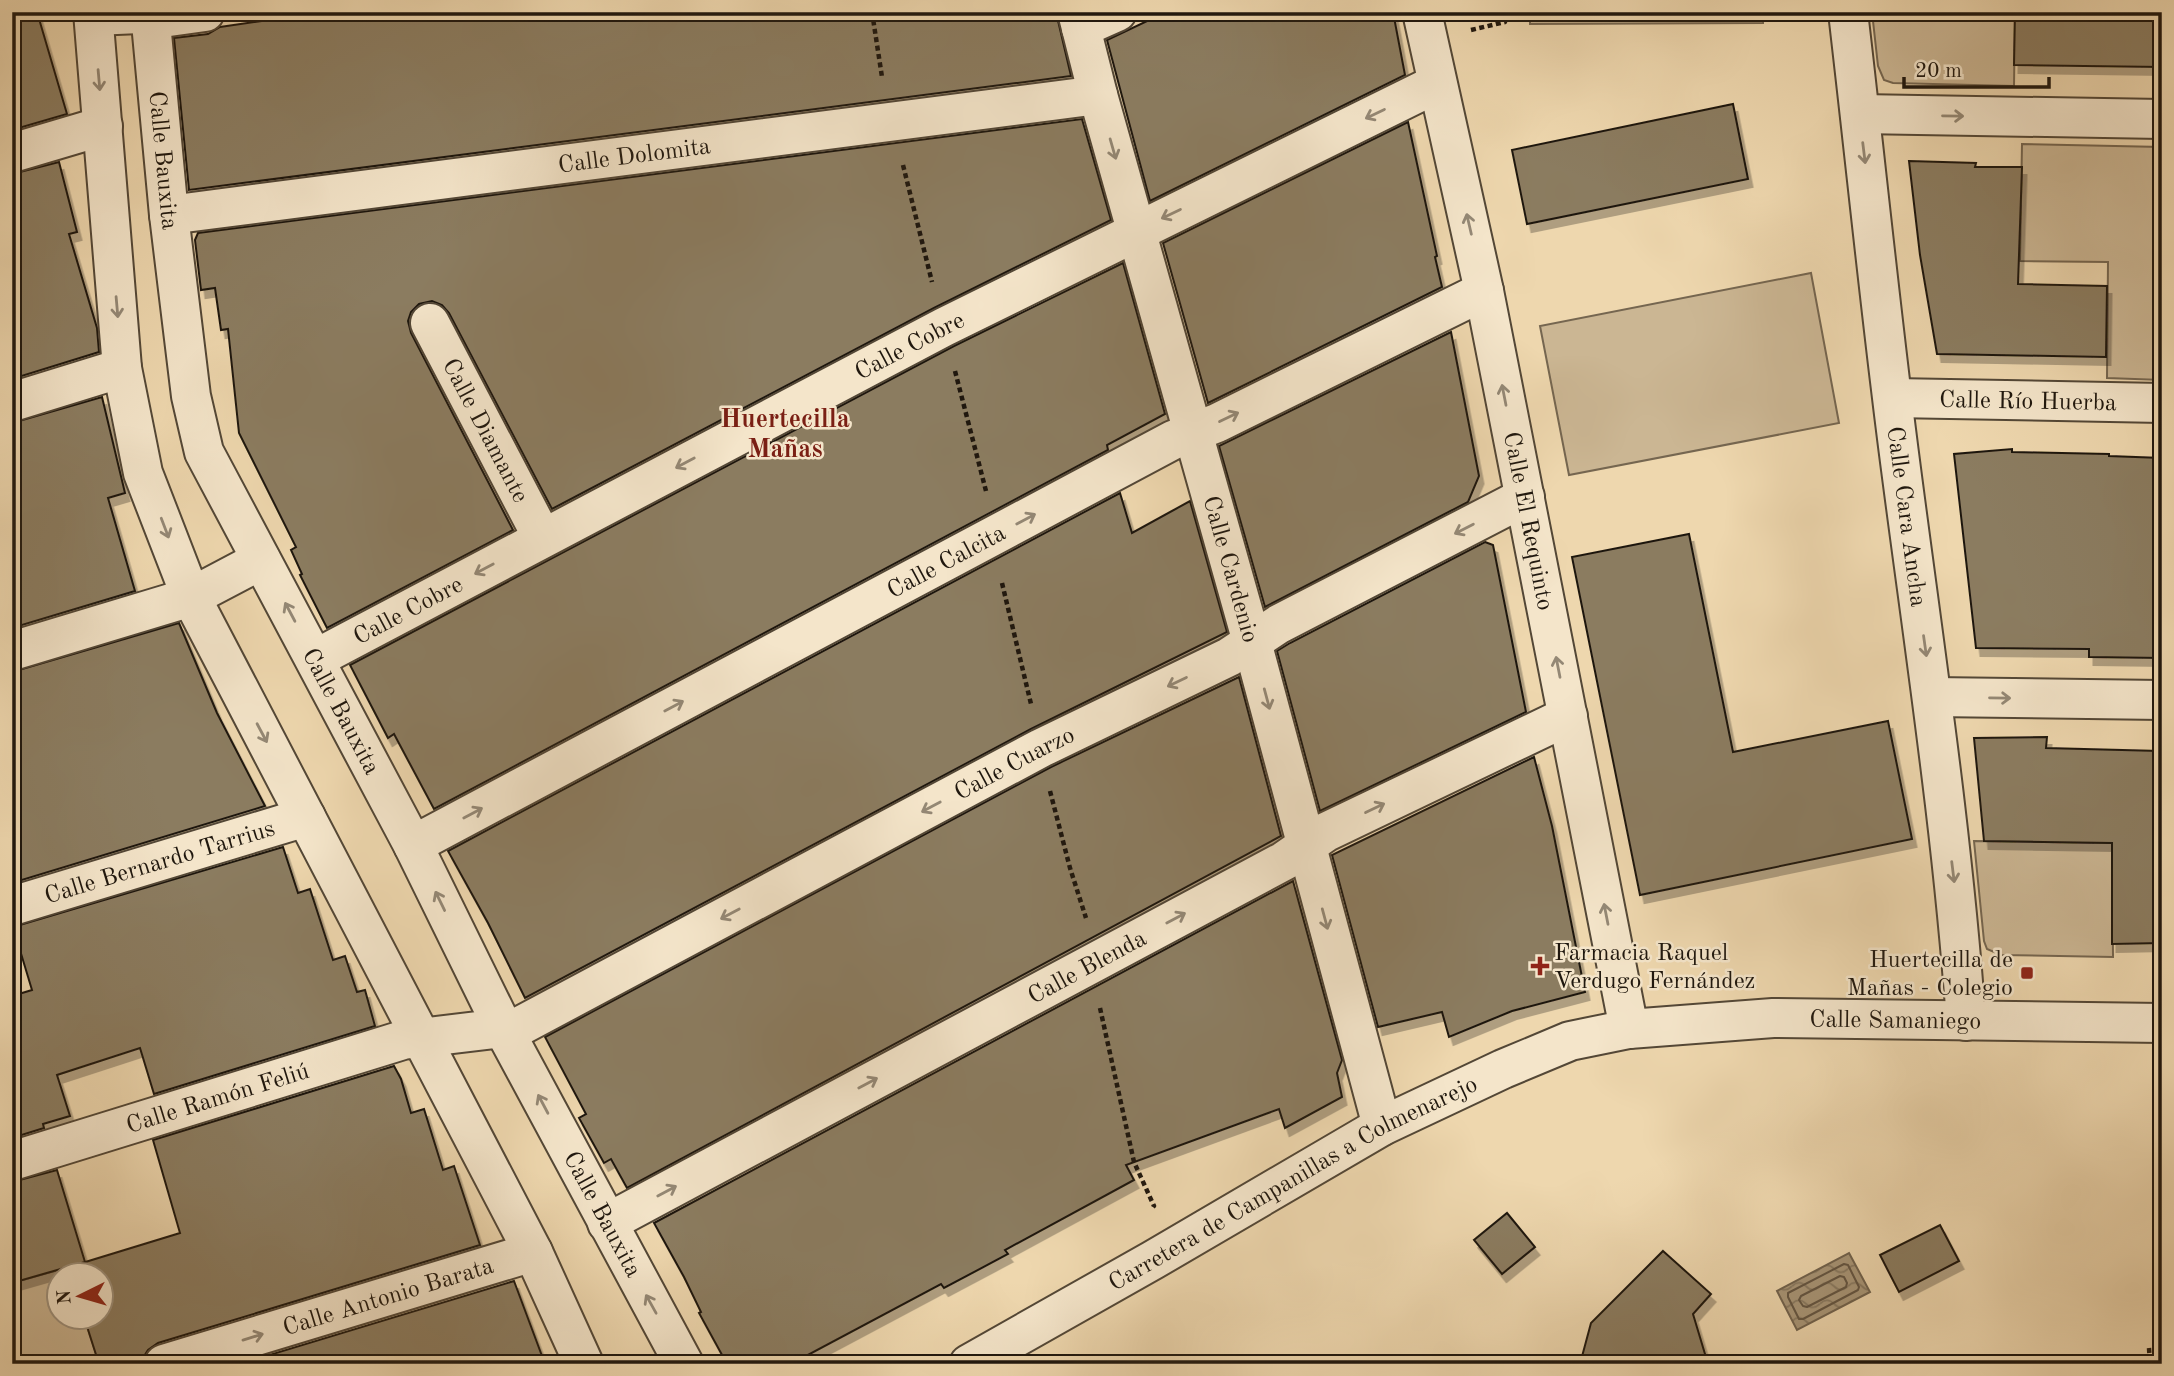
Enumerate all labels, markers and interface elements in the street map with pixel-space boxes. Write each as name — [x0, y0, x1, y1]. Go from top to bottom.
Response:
scale bar — [1904, 46, 2050, 90]
text: 20 m — [1915, 61, 1962, 82]
one-way arrow — [93, 68, 106, 91]
street label: Calle Bauxita — [143, 90, 181, 231]
one-way arrow — [1365, 108, 1386, 122]
one-way arrow — [1941, 109, 1964, 123]
street label: Calle Dolomita — [557, 135, 712, 179]
one-way arrow — [1107, 138, 1120, 160]
one-way arrow — [1858, 141, 1871, 164]
one-way arrow — [1161, 208, 1182, 221]
one-way arrow — [1461, 213, 1475, 236]
one-way arrow — [111, 295, 124, 318]
street label: Calle Cobre — [852, 309, 969, 386]
street label: Calle Diamante — [437, 355, 532, 507]
one-way arrow — [1497, 384, 1511, 407]
street label: Calle Río Huerba — [1939, 389, 2117, 416]
district label: Huertecilla Mañas — [720, 407, 850, 463]
one-way arrow — [1218, 410, 1239, 423]
street label: Calle Cara Ancha — [1882, 425, 1929, 609]
street label: Calle El Requinto — [1498, 430, 1556, 612]
one-way arrow — [675, 457, 696, 470]
street label: Calle Cardenio — [1197, 493, 1262, 646]
one-way arrow — [1015, 512, 1036, 525]
one-way arrow — [159, 517, 172, 539]
street label: Calle Calcita — [884, 521, 1010, 604]
one-way arrow — [1454, 522, 1475, 536]
one-way arrow — [474, 562, 494, 576]
street label: Calle Cobre — [350, 573, 467, 650]
one-way arrow — [283, 603, 297, 623]
one-way arrow — [1919, 634, 1932, 657]
street label: Calle Bauxita — [297, 645, 383, 779]
one-way arrow — [1551, 656, 1565, 679]
one-way arrow — [1167, 676, 1188, 689]
one-way arrow — [1261, 687, 1274, 710]
one-way arrow — [1988, 691, 2011, 705]
one-way arrow — [663, 699, 684, 712]
one-way arrow — [256, 723, 270, 743]
street label: Calle Cuarzo — [951, 724, 1079, 806]
one-way arrow — [921, 800, 941, 814]
one-way arrow — [1364, 801, 1385, 815]
one-way arrow — [462, 806, 483, 819]
street label: Calle Bernardo Tarrius — [42, 817, 278, 909]
one-way arrow — [1946, 860, 1959, 883]
one-way arrow — [433, 891, 447, 912]
one-way arrow — [1599, 903, 1612, 926]
one-way arrow — [1320, 907, 1333, 929]
one-way arrow — [720, 908, 741, 921]
one-way arrow — [1165, 910, 1186, 924]
street label: Calle Blenda — [1025, 927, 1151, 1010]
place label: Farmacia Raquel Verdugo Fernández — [1554, 942, 1755, 994]
place label: Huertecilla de Mañas - Colegio — [1847, 949, 2013, 1001]
marker: Farmacia Raquel Verdugo Fernández — [1532, 958, 1548, 974]
marker: Huertecilla de Mañas - Colegio — [2019, 965, 2035, 981]
street label: Calle Samaniego — [1809, 1008, 1981, 1035]
street label: Calle Ramón Feliú — [124, 1060, 312, 1139]
street label: Carretera de Campanillas a Colmenarejo — [1105, 1073, 1481, 1297]
one-way arrow — [857, 1076, 877, 1090]
one-way arrow — [536, 1094, 549, 1115]
street label: Calle Bauxita — [558, 1148, 645, 1282]
one-way arrow — [656, 1184, 677, 1197]
street label: Calle Antonio Barata — [280, 1255, 497, 1341]
north arrow — [46, 1260, 116, 1330]
text: N — [55, 1289, 76, 1305]
one-way arrow — [644, 1294, 658, 1315]
one-way arrow — [242, 1329, 264, 1342]

